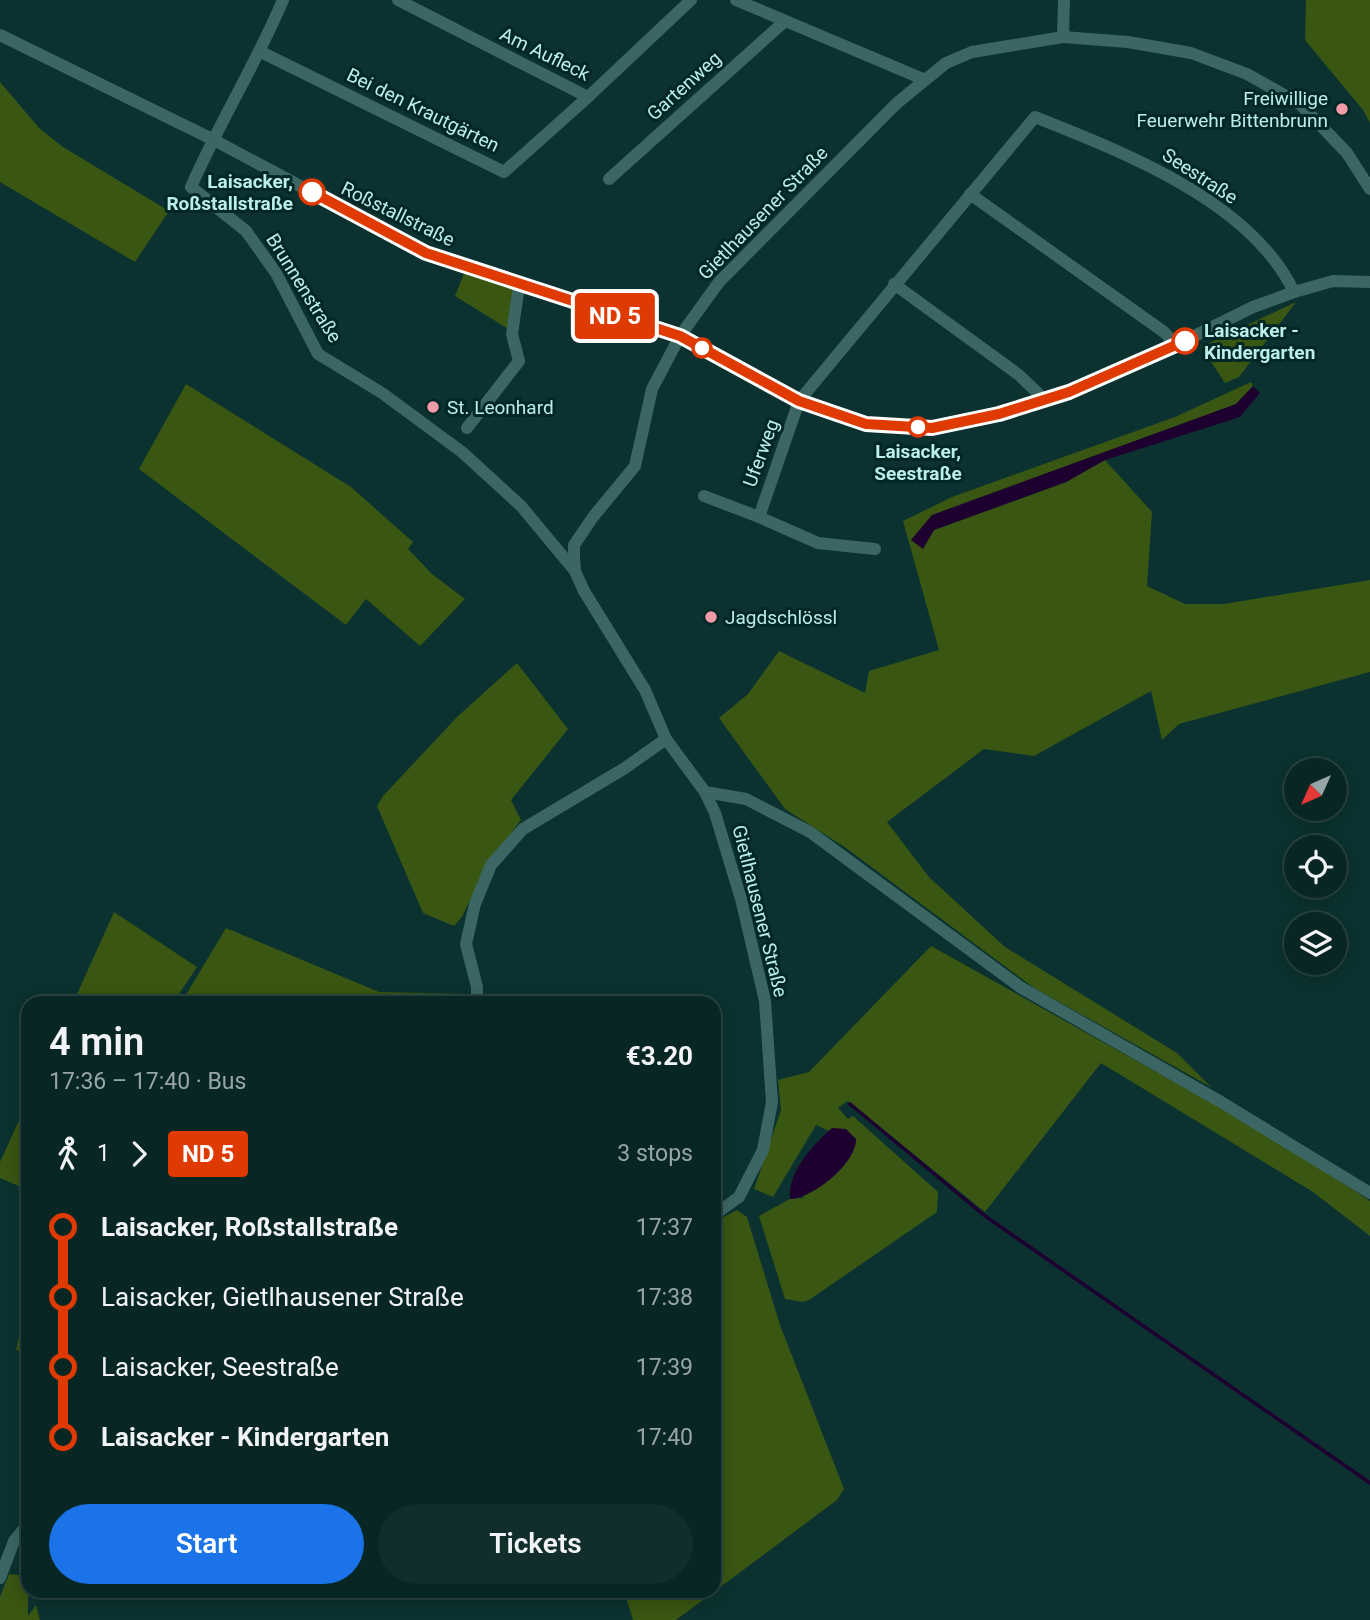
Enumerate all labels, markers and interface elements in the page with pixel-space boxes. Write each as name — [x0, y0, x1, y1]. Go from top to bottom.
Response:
street label: Am Aufleck — [496, 22, 594, 86]
street label: Gartenweg — [642, 47, 726, 125]
street label: Bei den Krautgärten — [343, 63, 503, 157]
place label: Freiwillige Feuerwehr Bittenbrunn — [1136, 87, 1328, 132]
marker: Freiwillige Feuerwehr Bittenbrunn — [1334, 101, 1350, 117]
street label: Gietlhausener Straße — [693, 141, 833, 285]
street label: Seestraße — [1158, 143, 1242, 209]
place label: Laisacker, Roßstallstraße — [166, 170, 293, 215]
street label: Roßstallstraße — [338, 177, 458, 251]
marker: Laisacker, Roßstallstraße — [299, 179, 325, 205]
street label: Brunnenstraße — [261, 229, 347, 347]
line badge: ND 5 — [566, 293, 664, 339]
text: ND 5 — [589, 302, 641, 330]
place label: Laisacker - Kindergarten — [1204, 319, 1315, 364]
marker: Laisacker - Kindergarten — [1172, 328, 1198, 354]
unlabelled marker — [692, 338, 712, 358]
place label: St. Leonhard — [447, 396, 554, 419]
marker: St. Leonhard — [425, 399, 441, 415]
street label: Uferweg — [738, 416, 784, 490]
marker: Laisacker, Seestraße — [908, 417, 928, 437]
place label: Laisacker, Seestraße — [874, 440, 962, 485]
place label: Jagdschlössl — [725, 606, 837, 629]
marker: Jagdschlössl — [703, 609, 719, 625]
north arrow — [1284, 758, 1348, 821]
map controls — [1284, 758, 1347, 975]
street label: Gietlhausener Straße — [727, 823, 793, 999]
button: locate — [1284, 835, 1347, 898]
button: layers — [1284, 912, 1347, 975]
text: 4 min — [49, 1020, 144, 1064]
text: €3.20 — [626, 1041, 693, 1071]
text: 17:36 – 17:40 · Bus — [49, 1068, 246, 1095]
icon: walk — [49, 1135, 87, 1173]
icon: forward — [120, 1135, 158, 1173]
text: 1 — [97, 1140, 110, 1167]
text: ND 5 — [182, 1140, 234, 1168]
text: 3 stops — [617, 1140, 693, 1167]
text: Laisacker, Roßstallstraße — [101, 1212, 398, 1242]
text: 17:37 — [636, 1214, 693, 1241]
text: Laisacker, Gietlhausener Straße — [101, 1282, 464, 1312]
text: 17:38 — [636, 1284, 693, 1311]
text: Laisacker, Seestraße — [101, 1352, 339, 1382]
text: 17:39 — [636, 1354, 693, 1381]
text: Laisacker - Kindergarten — [101, 1422, 389, 1452]
text: 17:40 — [636, 1424, 693, 1451]
button: Start — [49, 1504, 364, 1584]
button: Tickets — [378, 1504, 693, 1584]

